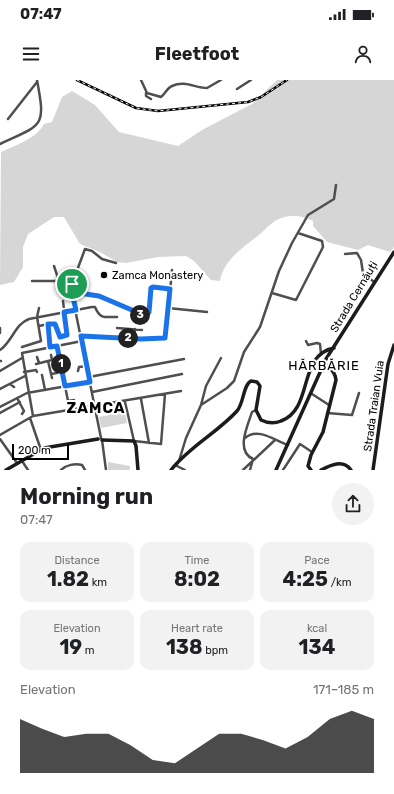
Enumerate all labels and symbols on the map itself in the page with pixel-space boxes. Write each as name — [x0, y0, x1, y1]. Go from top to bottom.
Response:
street label: Strada Cernăuți — [328, 259, 380, 335]
pin — [55, 267, 89, 301]
place label: Zamca Monastery — [112, 269, 203, 282]
marker: Zamca Monastery — [99, 270, 109, 280]
pin: 3 — [130, 305, 150, 325]
pin: 2 — [118, 328, 138, 348]
pin: 1 — [51, 354, 71, 374]
district label: HĂRBĂRIE — [288, 358, 360, 373]
street label: Strada Traian Vuia — [361, 360, 387, 452]
district label: ZAMCA — [66, 399, 126, 417]
scale bar — [12, 442, 69, 461]

